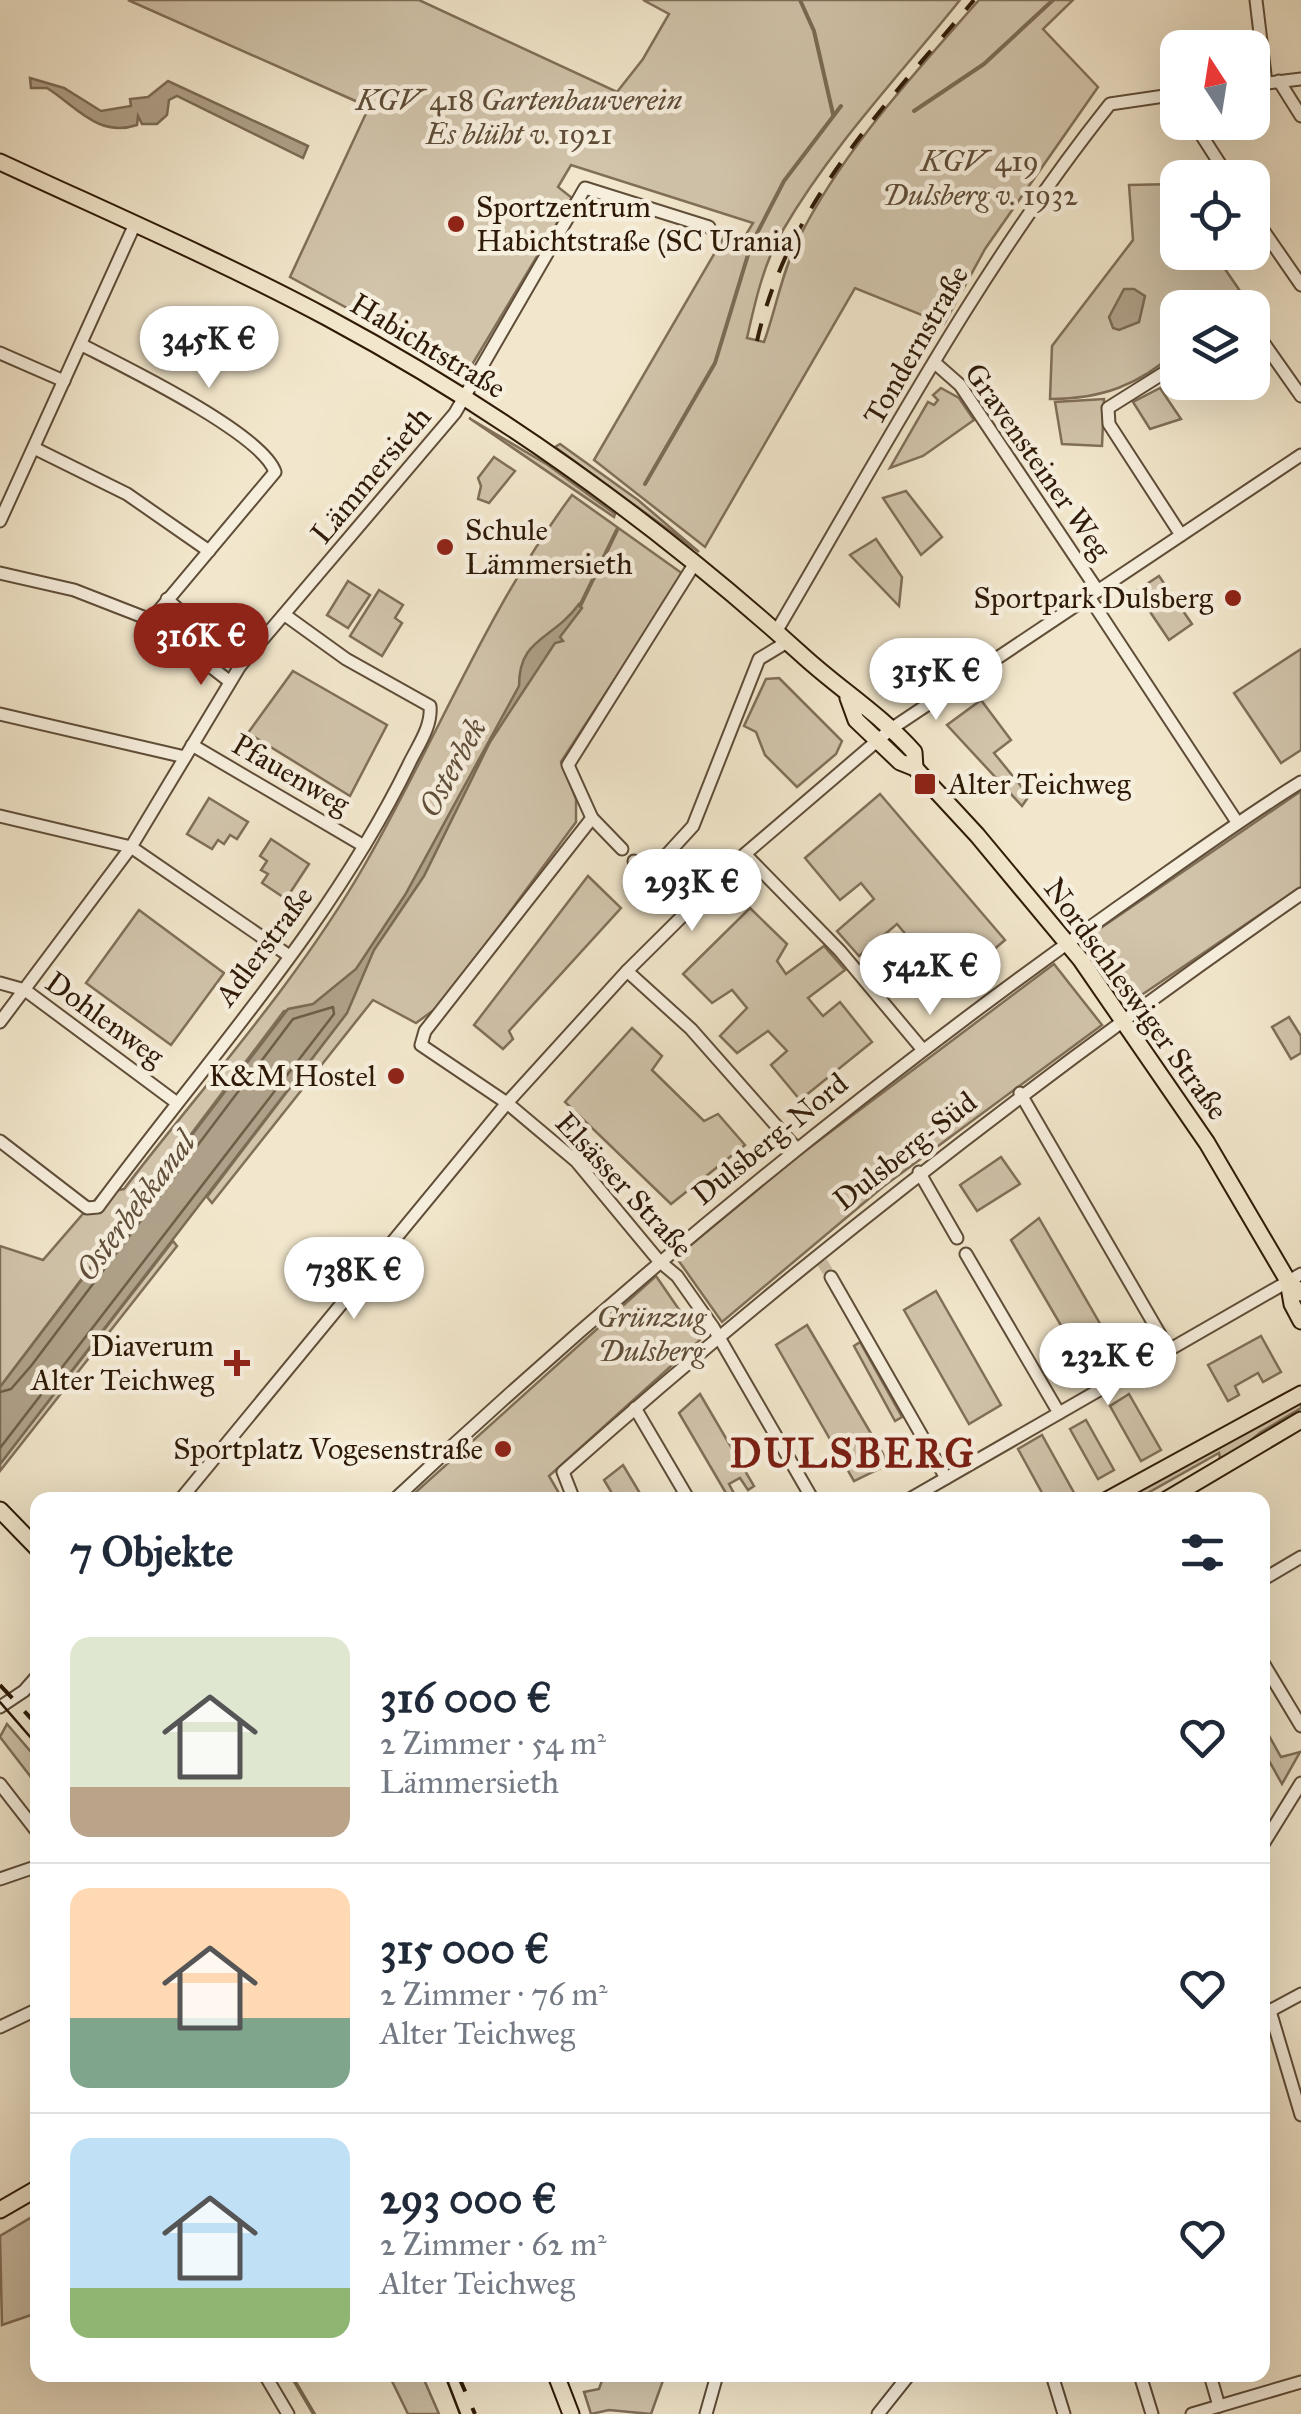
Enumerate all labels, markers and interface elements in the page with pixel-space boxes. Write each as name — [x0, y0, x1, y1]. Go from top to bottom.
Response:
north arrow — [1160, 30, 1270, 140]
map controls — [1160, 30, 1270, 400]
park label: KGV 418 Gartenbauverein Es blüht v. 1921 — [354, 82, 682, 152]
park label: KGV 419 Dulsberg v. 1932 — [882, 143, 1078, 213]
button: locate — [1160, 160, 1270, 270]
place label: Sportzentrum Habichtstraße (SC Urania) — [476, 189, 802, 260]
marker: Sportzentrum Habichtstraße (SC Urania) — [445, 213, 467, 235]
street label: Tondernstraße — [856, 259, 976, 431]
street label: Habichtstraße — [344, 286, 512, 406]
button: layers — [1160, 290, 1270, 400]
pin: 345K € — [128, 306, 290, 391]
text: 345K € — [162, 319, 256, 358]
street label: Gravensteiner Weg — [957, 356, 1120, 567]
street label: Lämmersieth — [303, 399, 439, 551]
place label: Schule Lämmersieth — [465, 512, 633, 582]
marker: Schule Lämmersieth — [434, 536, 456, 558]
place label: Sportpark Dulsberg — [974, 580, 1214, 616]
marker: Sportpark Dulsberg — [1222, 587, 1244, 609]
pin: 316K € — [120, 603, 282, 688]
text: 316K € — [156, 616, 246, 655]
pin: 315K € — [855, 638, 1017, 723]
text: 315K € — [891, 651, 981, 690]
water label: Osterbek — [410, 711, 495, 823]
street label: Pfauenweg — [226, 726, 357, 823]
place label: Alter Teichweg — [946, 766, 1132, 802]
marker: Alter Teichweg — [912, 771, 938, 797]
pin: 293K € — [611, 849, 773, 934]
text: 293K € — [645, 862, 739, 901]
street label: Nordschleswiger Straße — [1036, 871, 1236, 1127]
street label: Adlerstraße — [206, 879, 321, 1014]
pin: 542K € — [849, 933, 1011, 1018]
text: 542K € — [882, 946, 978, 985]
street label: Dohlenweg — [39, 964, 172, 1075]
place label: K&M Hostel — [209, 1058, 377, 1094]
marker: K&M Hostel — [385, 1065, 407, 1087]
street label: Dulsberg-Nord — [685, 1065, 855, 1213]
street label: Dulsberg-Süd — [826, 1084, 984, 1218]
street label: Elsässer Straße — [548, 1105, 700, 1265]
water label: Osterbekkanal — [67, 1122, 206, 1288]
pin: 738K € — [273, 1237, 435, 1322]
text: 738K € — [306, 1250, 402, 1289]
park label: Grünzug Dulsberg — [596, 1299, 707, 1369]
pin: 232K € — [1027, 1323, 1189, 1408]
place label: Diaverum Alter Teichweg — [29, 1328, 215, 1398]
text: 232K € — [1061, 1336, 1155, 1375]
marker: Diaverum Alter Teichweg — [224, 1350, 250, 1376]
district label: DULSBERG — [730, 1429, 976, 1478]
place label: Sportplatz Vogesenstraße — [173, 1431, 483, 1467]
marker: Sportplatz Vogesenstraße — [492, 1438, 514, 1460]
icon: filters — [1175, 1525, 1230, 1580]
text: 7 Objekte — [70, 1526, 233, 1578]
text: 316 000 € — [380, 1672, 552, 1724]
icon: home — [150, 1677, 270, 1797]
icon: heart — [1175, 1710, 1230, 1765]
text: 2 Zimmer · 54 m² — [380, 1724, 606, 1763]
text: Lämmersieth — [380, 1763, 559, 1802]
text: 315 000 € — [380, 1923, 550, 1975]
icon: home — [150, 1928, 270, 2048]
icon: heart — [1175, 1961, 1230, 2016]
text: 2 Zimmer · 76 m² — [380, 1975, 608, 2014]
text: Alter Teichweg — [380, 2014, 575, 2053]
text: 293 000 € — [380, 2173, 557, 2225]
icon: home — [150, 2178, 270, 2298]
icon: heart — [1175, 2211, 1230, 2266]
text: 2 Zimmer · 62 m² — [380, 2225, 606, 2264]
text: Alter Teichweg — [380, 2264, 575, 2303]

